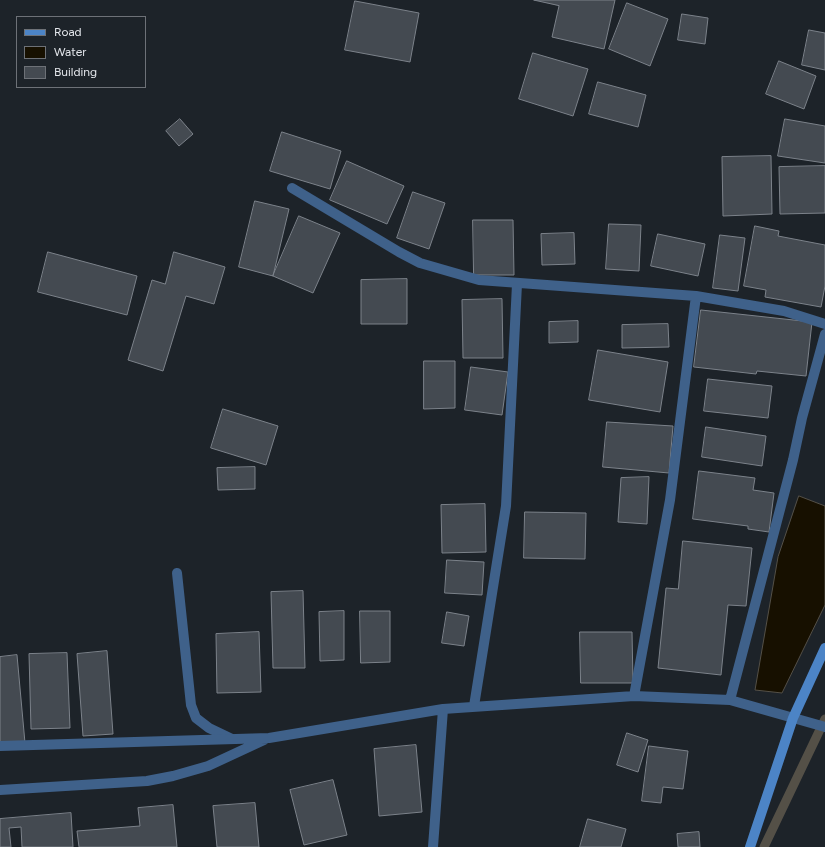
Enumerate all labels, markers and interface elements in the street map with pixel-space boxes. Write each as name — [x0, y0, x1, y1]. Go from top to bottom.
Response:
legend — [16, 16, 146, 88]
text: Road — [54, 25, 82, 39]
text: Water — [54, 45, 86, 59]
text: Building — [54, 65, 97, 79]

